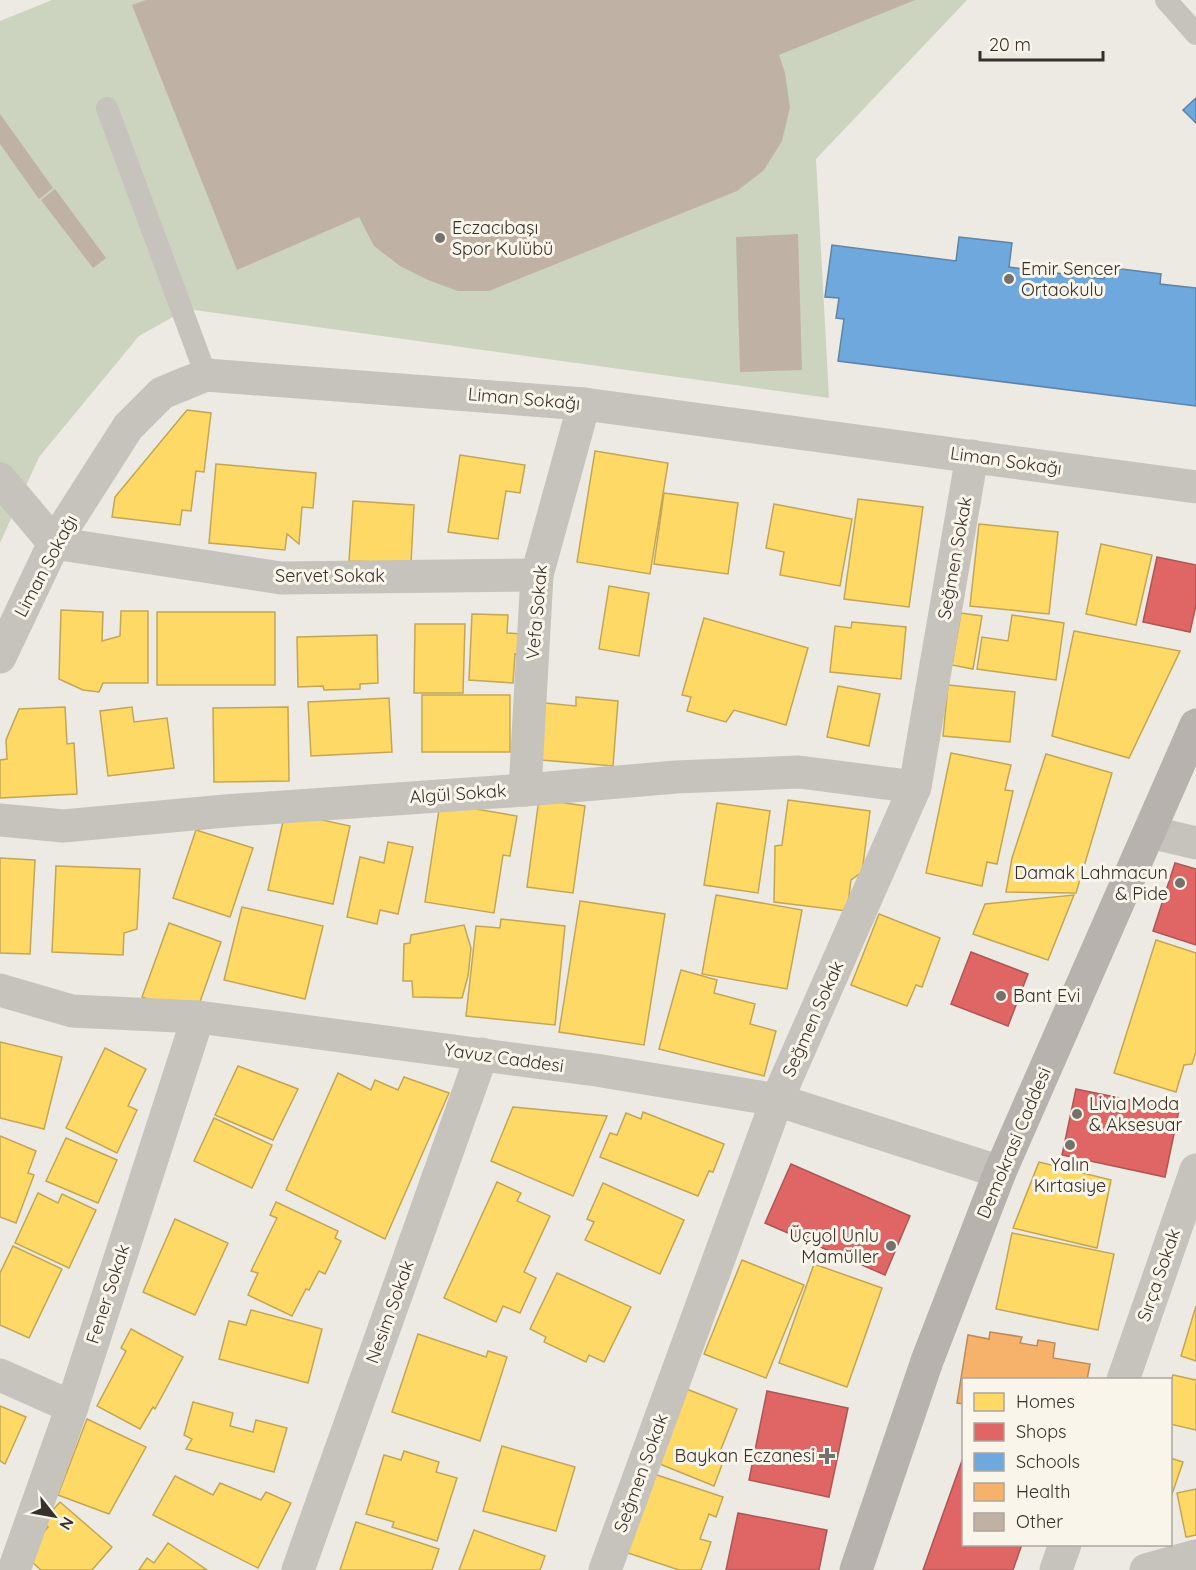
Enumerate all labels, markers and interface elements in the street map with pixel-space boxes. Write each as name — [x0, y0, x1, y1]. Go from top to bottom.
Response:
scale bar — [980, 24, 1103, 62]
text: 20 m — [989, 33, 1031, 56]
place label: Eczacıbaşı Spor Kulübü — [452, 216, 553, 260]
marker: Eczacıbaşı Spor Kulübü — [433, 231, 447, 245]
place label: Emir Sencer Ortaokulu — [1021, 257, 1121, 301]
marker: Emir Sencer Ortaokulu — [1002, 272, 1016, 286]
street label: Liman Sokağı — [467, 382, 581, 415]
street label: Liman Sokağı — [949, 441, 1063, 480]
street label: Seğmen Sokak — [932, 495, 977, 621]
street label: Liman Sokağı — [9, 511, 82, 621]
street label: Servet Sokak — [275, 564, 385, 587]
street label: Vefa Sokak — [521, 564, 552, 660]
street label: Algül Sokak — [409, 779, 507, 808]
place label: Damak Lahmacun & Pide — [1014, 861, 1168, 905]
marker: Damak Lahmacun & Pide — [1173, 876, 1187, 890]
street label: Seğmen Sokak — [777, 957, 848, 1080]
place label: Bant Evi — [1013, 984, 1080, 1007]
marker: Bant Evi — [994, 989, 1008, 1003]
street label: Yavuz Caddesi — [443, 1038, 565, 1077]
street label: Demokrasi Caddesi — [971, 1064, 1056, 1222]
place label: Livia Moda & Aksesuar — [1089, 1092, 1183, 1136]
marker: Livia Moda & Aksesuar — [1070, 1107, 1084, 1121]
marker: Yalın Kırtasiye — [1063, 1138, 1077, 1152]
place label: Yalın Kırtasiye — [1034, 1153, 1106, 1197]
place label: Üçyol Unlu Mamüller — [789, 1224, 879, 1268]
street label: Sırça Sokak — [1132, 1225, 1185, 1325]
marker: Üçyol Unlu Mamüller — [884, 1239, 898, 1253]
street label: Fener Sokak — [81, 1241, 134, 1347]
street label: Nesim Sokak — [360, 1257, 419, 1366]
legend — [962, 1378, 1172, 1546]
text: Homes — [1016, 1390, 1075, 1413]
street label: Seğmen Sokak — [608, 1410, 673, 1535]
text: Shops — [1016, 1420, 1067, 1443]
place label: Baykan Eczanesi — [675, 1444, 815, 1467]
marker: Baykan Eczanesi — [820, 1449, 834, 1463]
text: Schools — [1016, 1450, 1080, 1473]
text: Health — [1016, 1480, 1071, 1503]
north arrow — [24, 1486, 84, 1546]
text: Other — [1016, 1510, 1063, 1533]
text: N — [55, 1514, 78, 1534]

